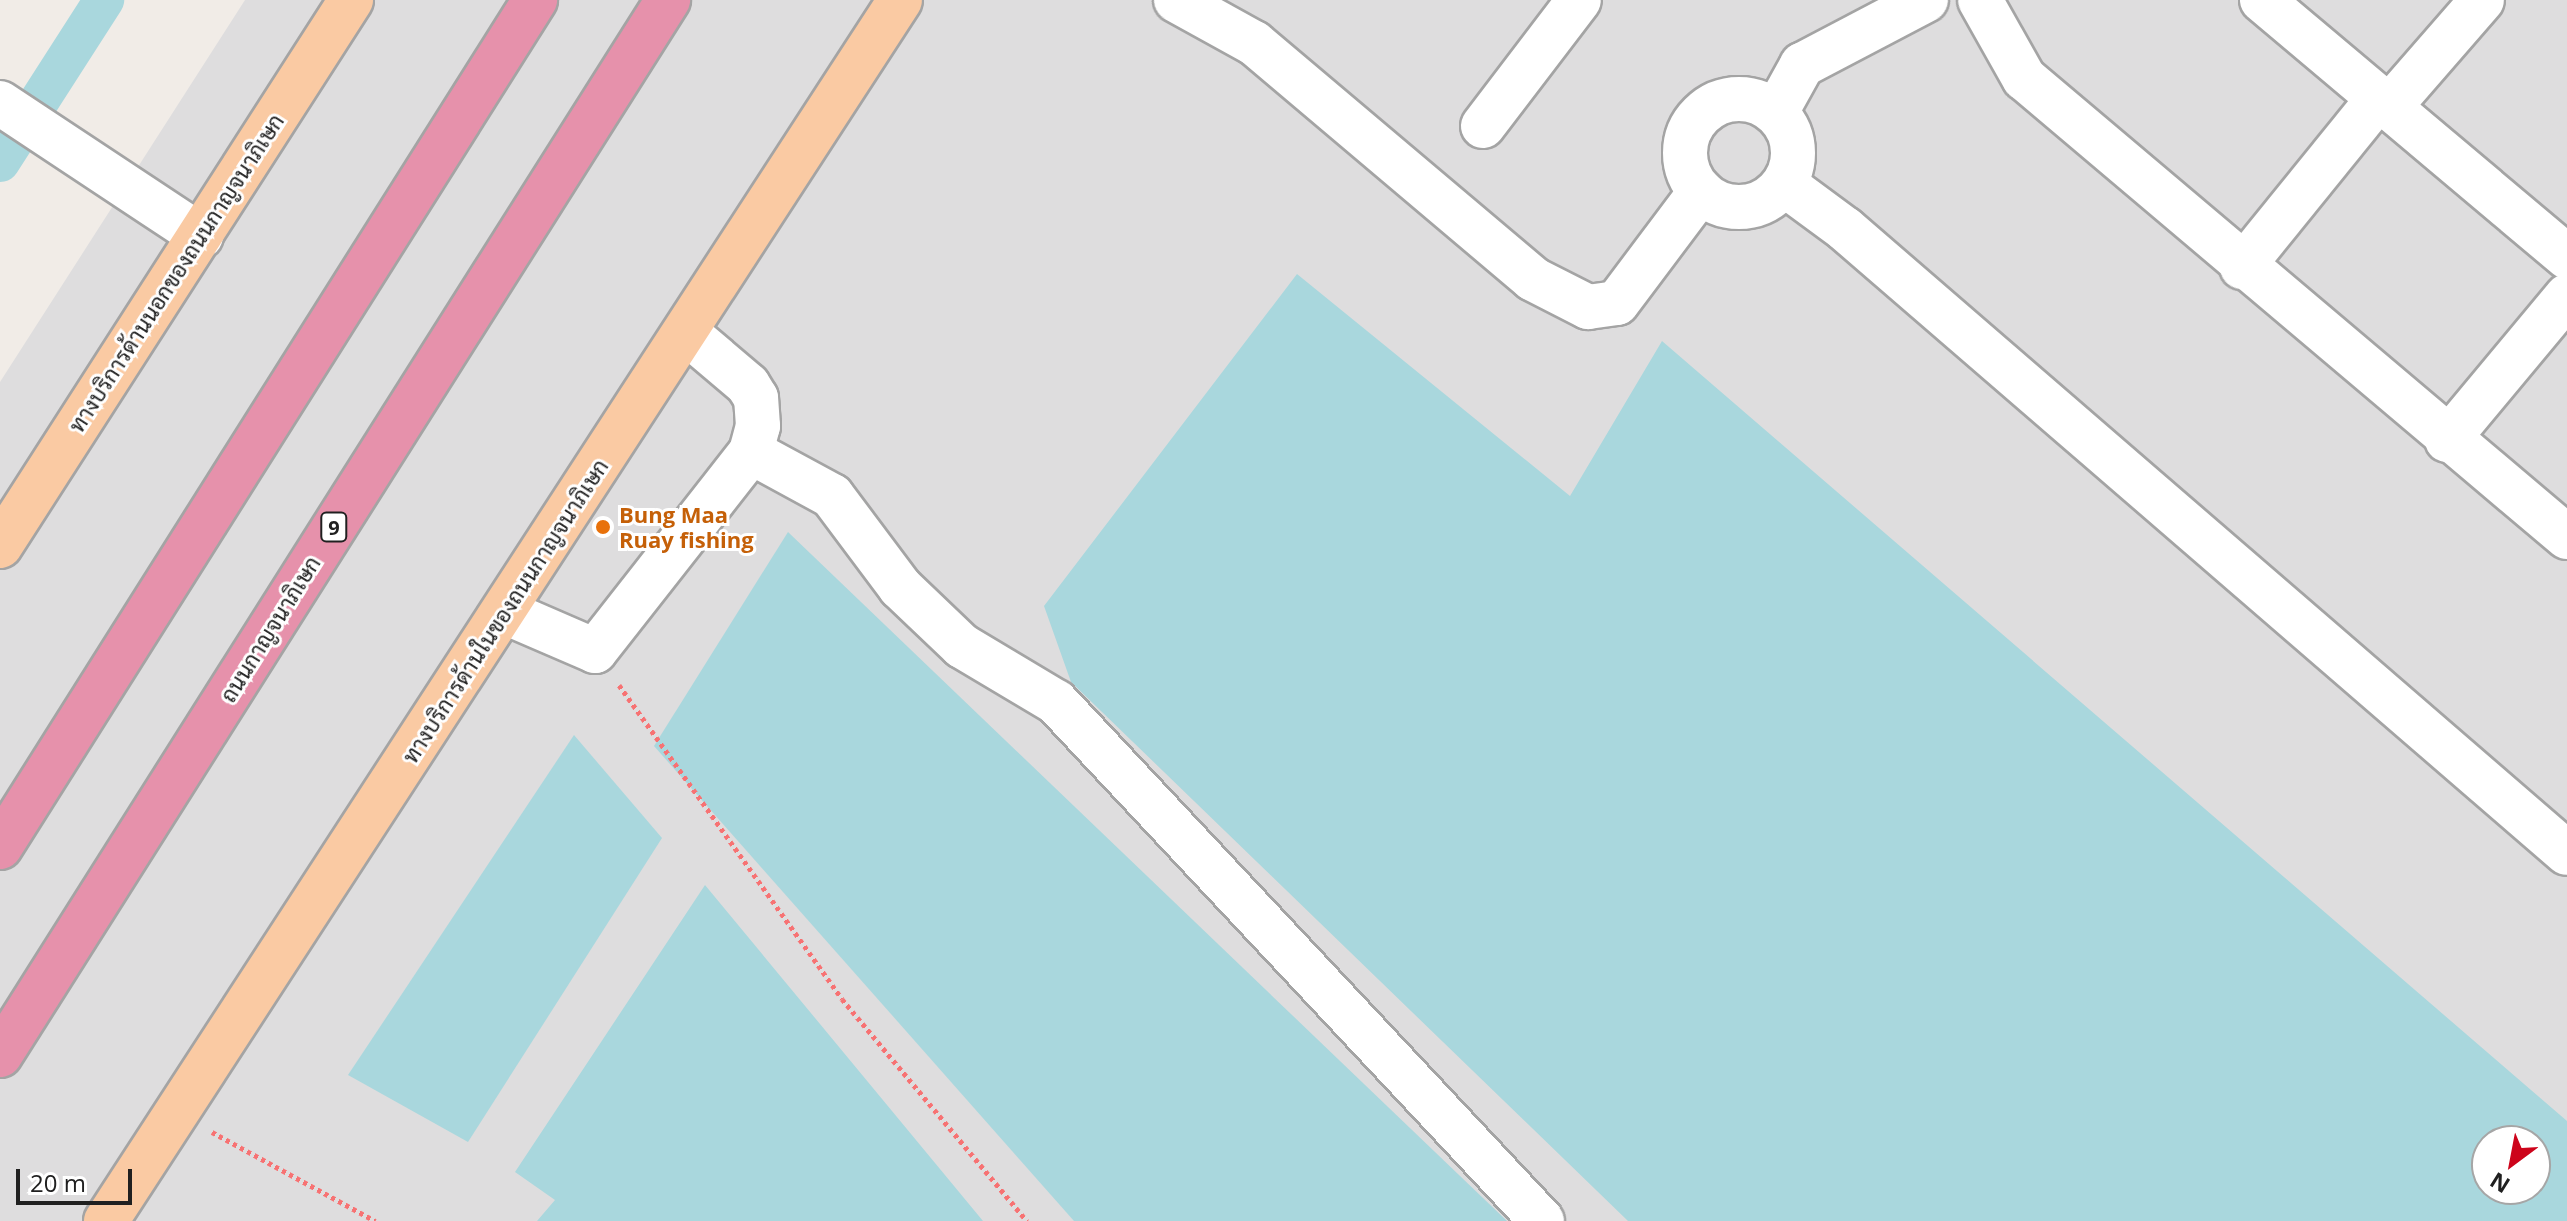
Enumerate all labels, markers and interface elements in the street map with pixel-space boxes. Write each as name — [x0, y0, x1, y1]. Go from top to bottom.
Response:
street label: ทางบริการด้านนอกของถนนกาญจนาภิเษก — [63, 109, 289, 437]
street label: ทางบริการด้านในของถนนกาญจนาภิเษก — [397, 454, 613, 768]
place label: Bung Maa Ruay fishing — [619, 501, 754, 552]
road number: 9 — [320, 511, 348, 543]
marker: Bung Maa Ruay fishing — [594, 518, 612, 536]
street label: ถนนกาญจนาภิเษก — [214, 551, 326, 707]
north arrow — [2471, 1125, 2551, 1205]
scale bar — [20, 1153, 136, 1203]
text: 20 m — [30, 1166, 86, 1199]
text: N — [2484, 1166, 2515, 1201]

